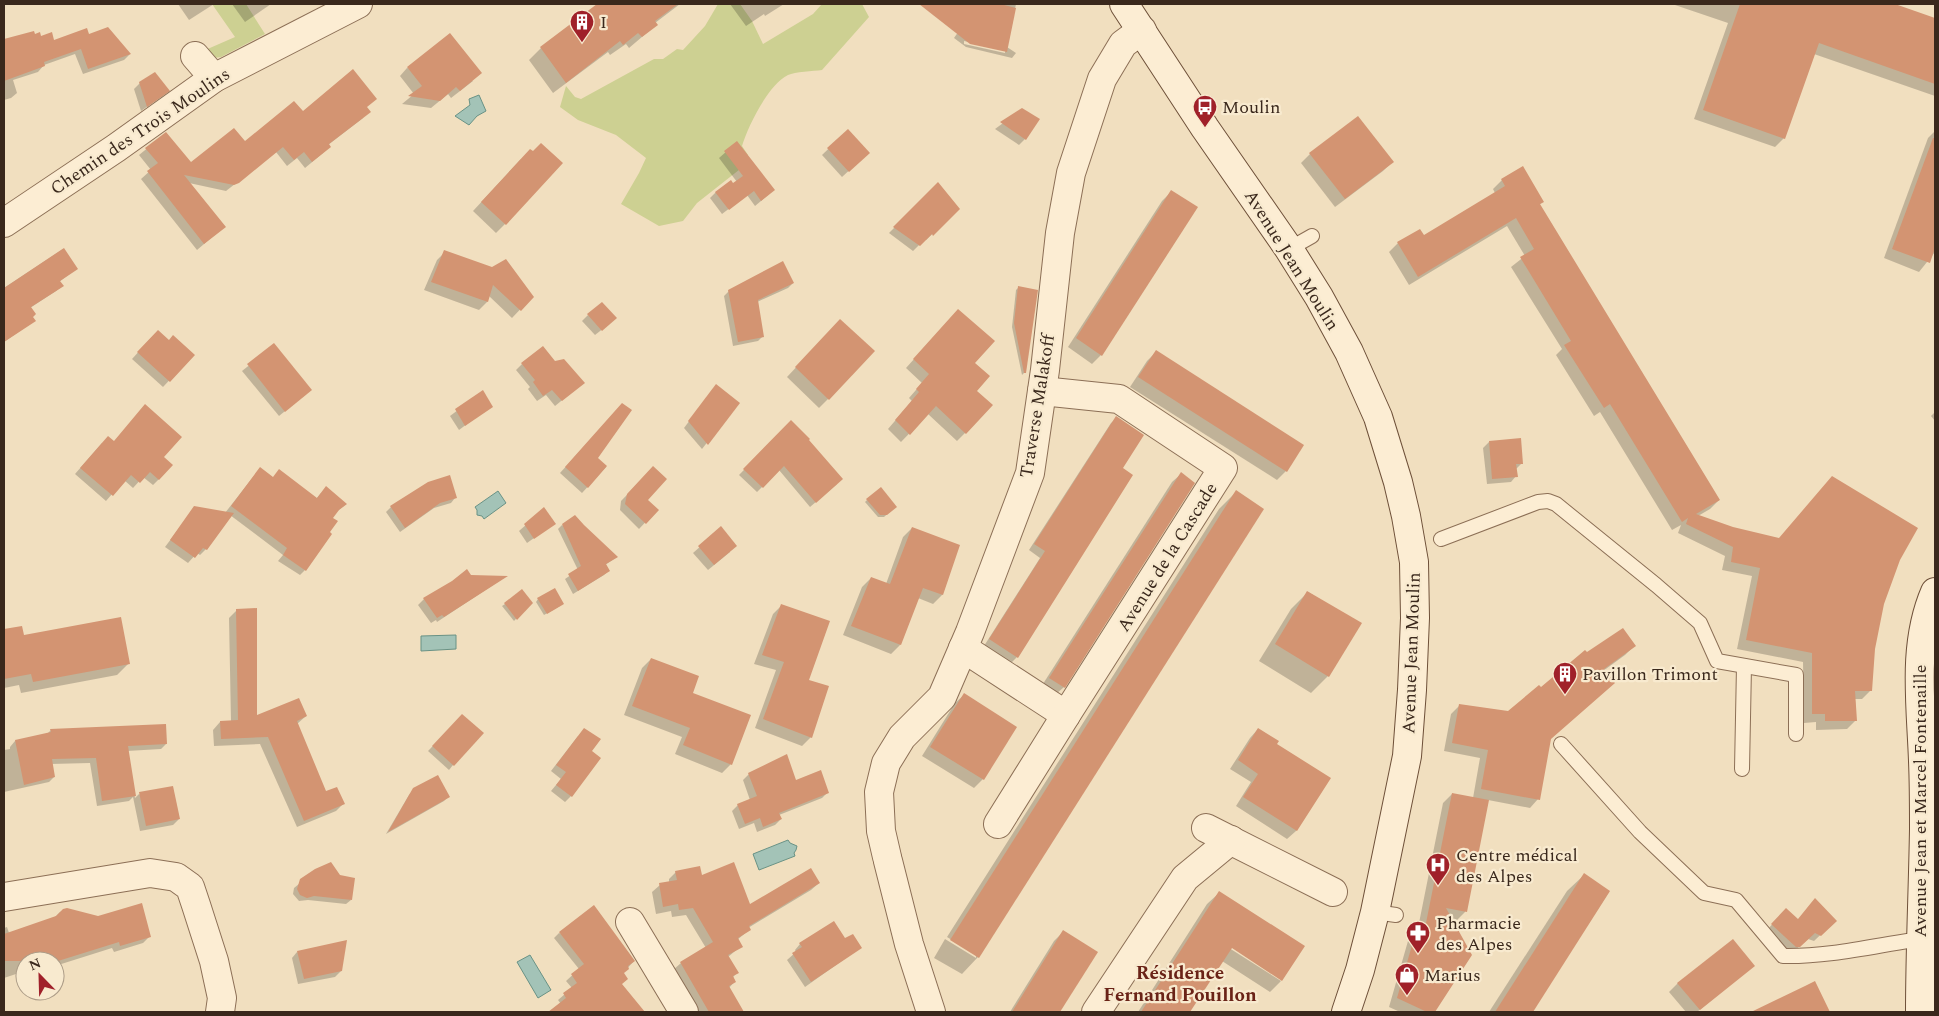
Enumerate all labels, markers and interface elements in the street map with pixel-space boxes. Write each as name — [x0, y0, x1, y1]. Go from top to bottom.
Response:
building icon: I — [569, 9, 595, 43]
place label: I — [600, 9, 607, 36]
street label: Chemin des Trois Moulins — [45, 61, 236, 202]
bus stop icon: Moulin — [1192, 94, 1218, 128]
place label: Moulin — [1222, 94, 1280, 121]
street label: Avenue Jean Moulin — [1237, 185, 1346, 336]
street label: Traverse Malakoff — [1013, 331, 1062, 480]
street label: Avenue de la Cascade — [1110, 477, 1224, 637]
street label: Avenue Jean Moulin — [1395, 572, 1428, 734]
building icon: Pavillon Trimont — [1552, 661, 1578, 695]
place label: Pavillon Trimont — [1582, 661, 1718, 688]
street label: Avenue Jean et Marcel Fontenaille — [1907, 665, 1934, 938]
place label: Centre médical des Alpes — [1456, 842, 1578, 890]
hospital icon: Centre médical des Alpes — [1425, 852, 1451, 886]
place label: Pharmacie des Alpes — [1436, 910, 1521, 958]
pharmacy icon: Pharmacie des Alpes — [1405, 920, 1431, 954]
north arrow — [15, 951, 65, 1001]
text: N — [26, 953, 44, 976]
district label: Résidence Fernand Pouillon — [1103, 959, 1257, 1010]
shop icon: Marius — [1394, 962, 1420, 996]
place label: Marius — [1424, 962, 1481, 989]

